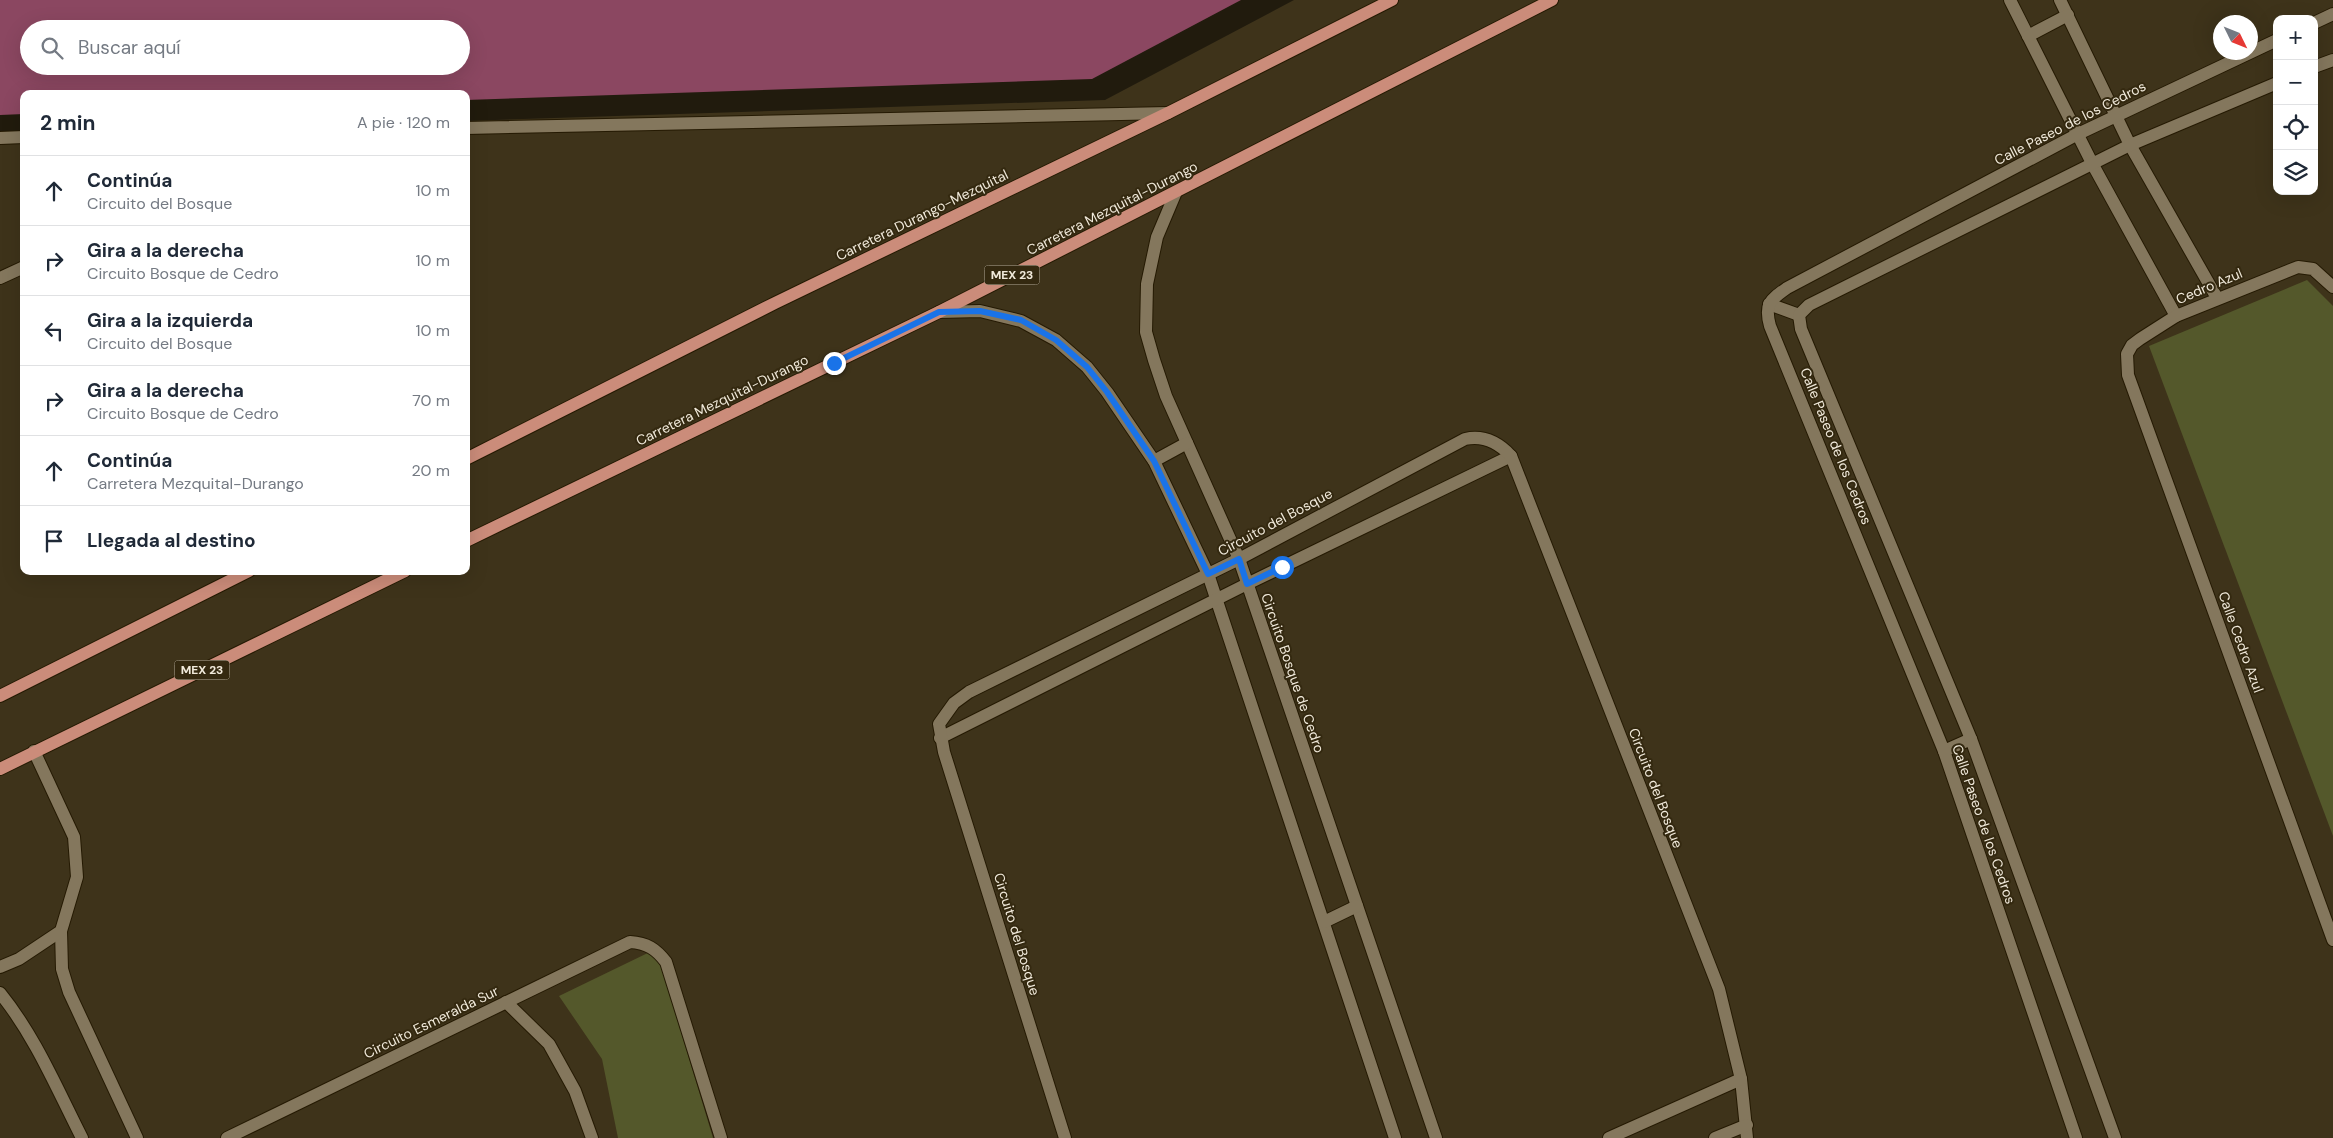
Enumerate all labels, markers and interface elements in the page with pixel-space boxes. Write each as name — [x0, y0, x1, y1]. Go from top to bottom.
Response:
north arrow — [2213, 15, 2258, 60]
map controls — [2273, 15, 2318, 195]
button: + — [2273, 15, 2318, 60]
search box — [20, 20, 470, 75]
icon: search — [38, 34, 66, 62]
text: Buscar aquí — [78, 35, 181, 60]
button: − — [2273, 60, 2318, 105]
street label: Calle Paseo de los Cedros — [1991, 77, 2149, 169]
button: locate — [2273, 105, 2318, 150]
text: 2 min — [40, 109, 96, 137]
text: A pie · 120 m — [357, 112, 450, 133]
button: layers — [2273, 150, 2318, 195]
street label: Carretera Mezquital-Durango — [1023, 157, 1201, 259]
street label: Carretera Durango-Mezquital — [833, 165, 1011, 265]
text: Continúa — [87, 168, 172, 193]
icon: ahead — [40, 177, 68, 205]
text: 10 m — [416, 180, 450, 201]
text: Circuito del Bosque — [87, 193, 232, 214]
text: Gira a la derecha — [87, 238, 244, 263]
icon: right — [40, 247, 68, 275]
text: 10 m — [416, 250, 450, 271]
text: Circuito Bosque de Cedro — [87, 263, 279, 284]
street label: Cedro Azul — [2173, 264, 2245, 308]
road number: MEX 23 — [984, 266, 1040, 284]
text: Gira a la izquierda — [87, 308, 253, 333]
icon: left — [40, 317, 68, 345]
text: 10 m — [416, 320, 450, 341]
text: Circuito del Bosque — [87, 333, 232, 354]
street label: Carretera Mezquital-Durango — [633, 350, 811, 450]
route end — [823, 352, 846, 375]
street label: Calle Paseo de los Cedros — [1796, 365, 1876, 527]
text: Gira a la derecha — [87, 378, 244, 403]
icon: right — [40, 387, 68, 415]
text: 70 m — [412, 390, 450, 411]
text: Circuito Bosque de Cedro — [87, 403, 279, 424]
text: Continúa — [87, 448, 172, 473]
icon: ahead — [40, 457, 68, 485]
text: 20 m — [411, 460, 450, 481]
text: Carretera Mezquital-Durango — [87, 473, 304, 494]
street label: Circuito del Bosque — [1215, 484, 1335, 560]
icon: arrive — [40, 527, 68, 555]
text: Llegada al destino — [87, 528, 256, 553]
route start — [1271, 556, 1294, 579]
street label: Calle Cedro Azul — [2214, 589, 2268, 695]
street label: Circuito Bosque de Cedro — [1257, 591, 1329, 755]
road number: MEX 23 — [174, 660, 230, 680]
street label: Circuito del Bosque — [1625, 725, 1687, 851]
street label: Calle Paseo de los Cedros — [1948, 742, 2020, 906]
street label: Circuito del Bosque — [990, 871, 1044, 997]
street label: Circuito Esmeralda Sur — [361, 982, 501, 1062]

